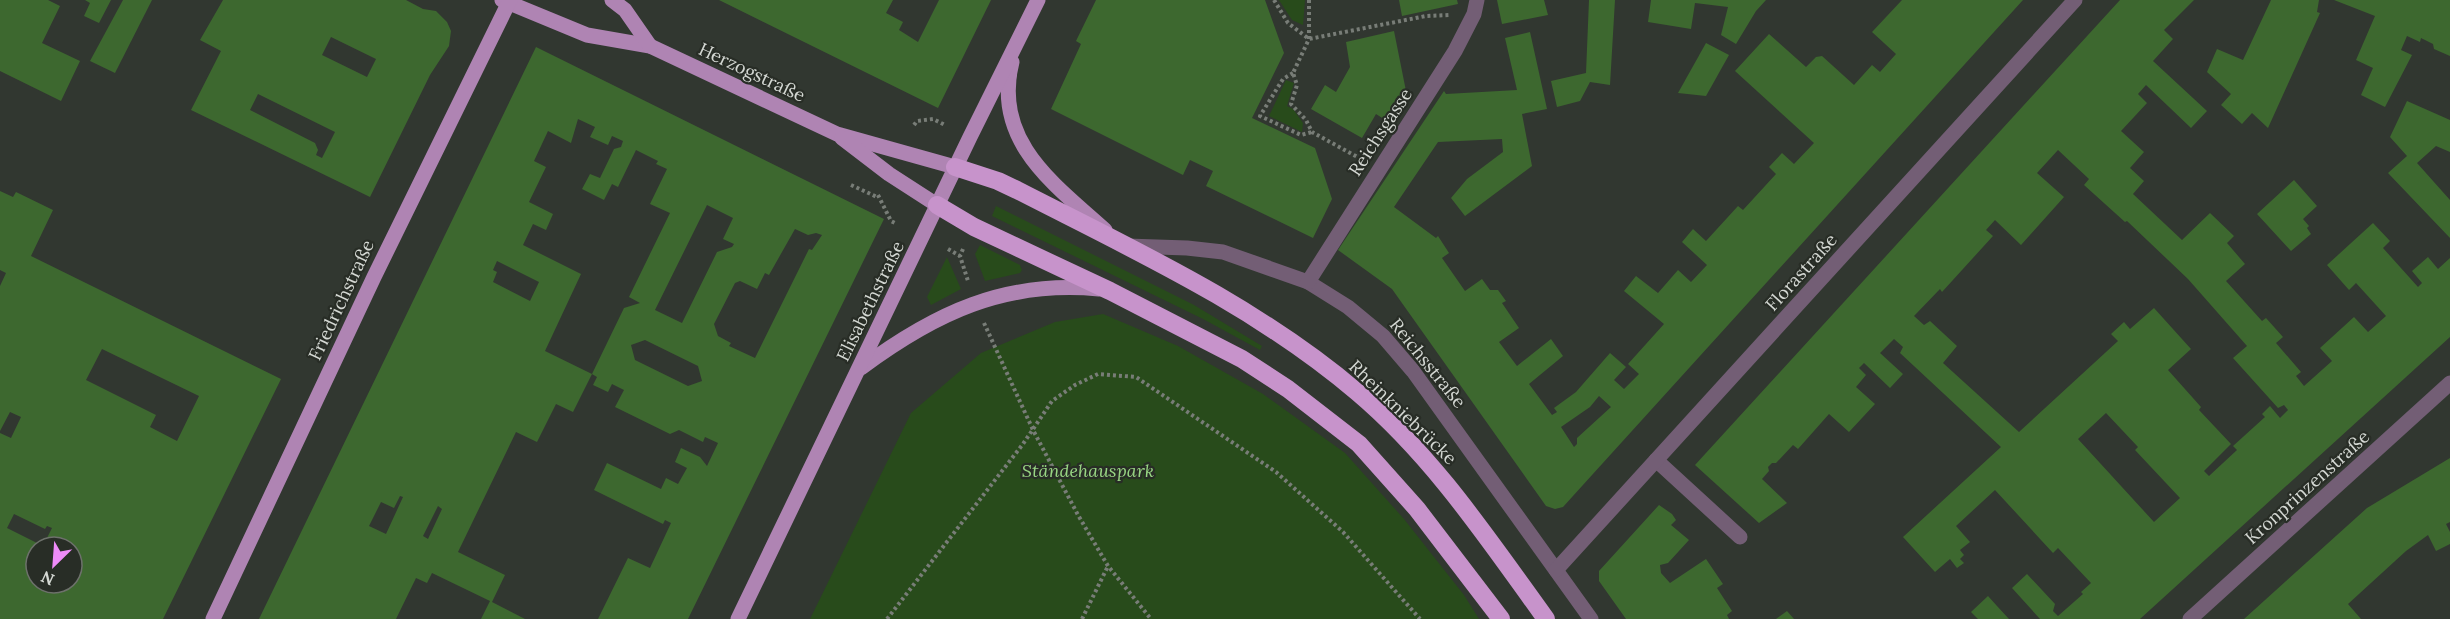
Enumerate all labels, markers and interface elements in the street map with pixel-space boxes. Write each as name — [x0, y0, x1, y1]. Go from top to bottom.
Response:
street label: Herzogstraße — [695, 37, 809, 107]
street label: Reichsgasse — [1343, 83, 1417, 180]
street label: Florastraße — [1760, 228, 1842, 316]
street label: Friedrichstraße — [303, 236, 379, 364]
street label: Elisabethstraße — [831, 237, 909, 365]
street label: Reichsstraße — [1385, 313, 1471, 413]
street label: Rheinkniebrücke — [1344, 355, 1462, 469]
street label: Kronprinzenstraße — [2240, 425, 2374, 549]
park label: Ständehauspark — [1022, 459, 1154, 482]
north arrow — [24, 535, 84, 595]
text: N — [38, 567, 57, 590]

